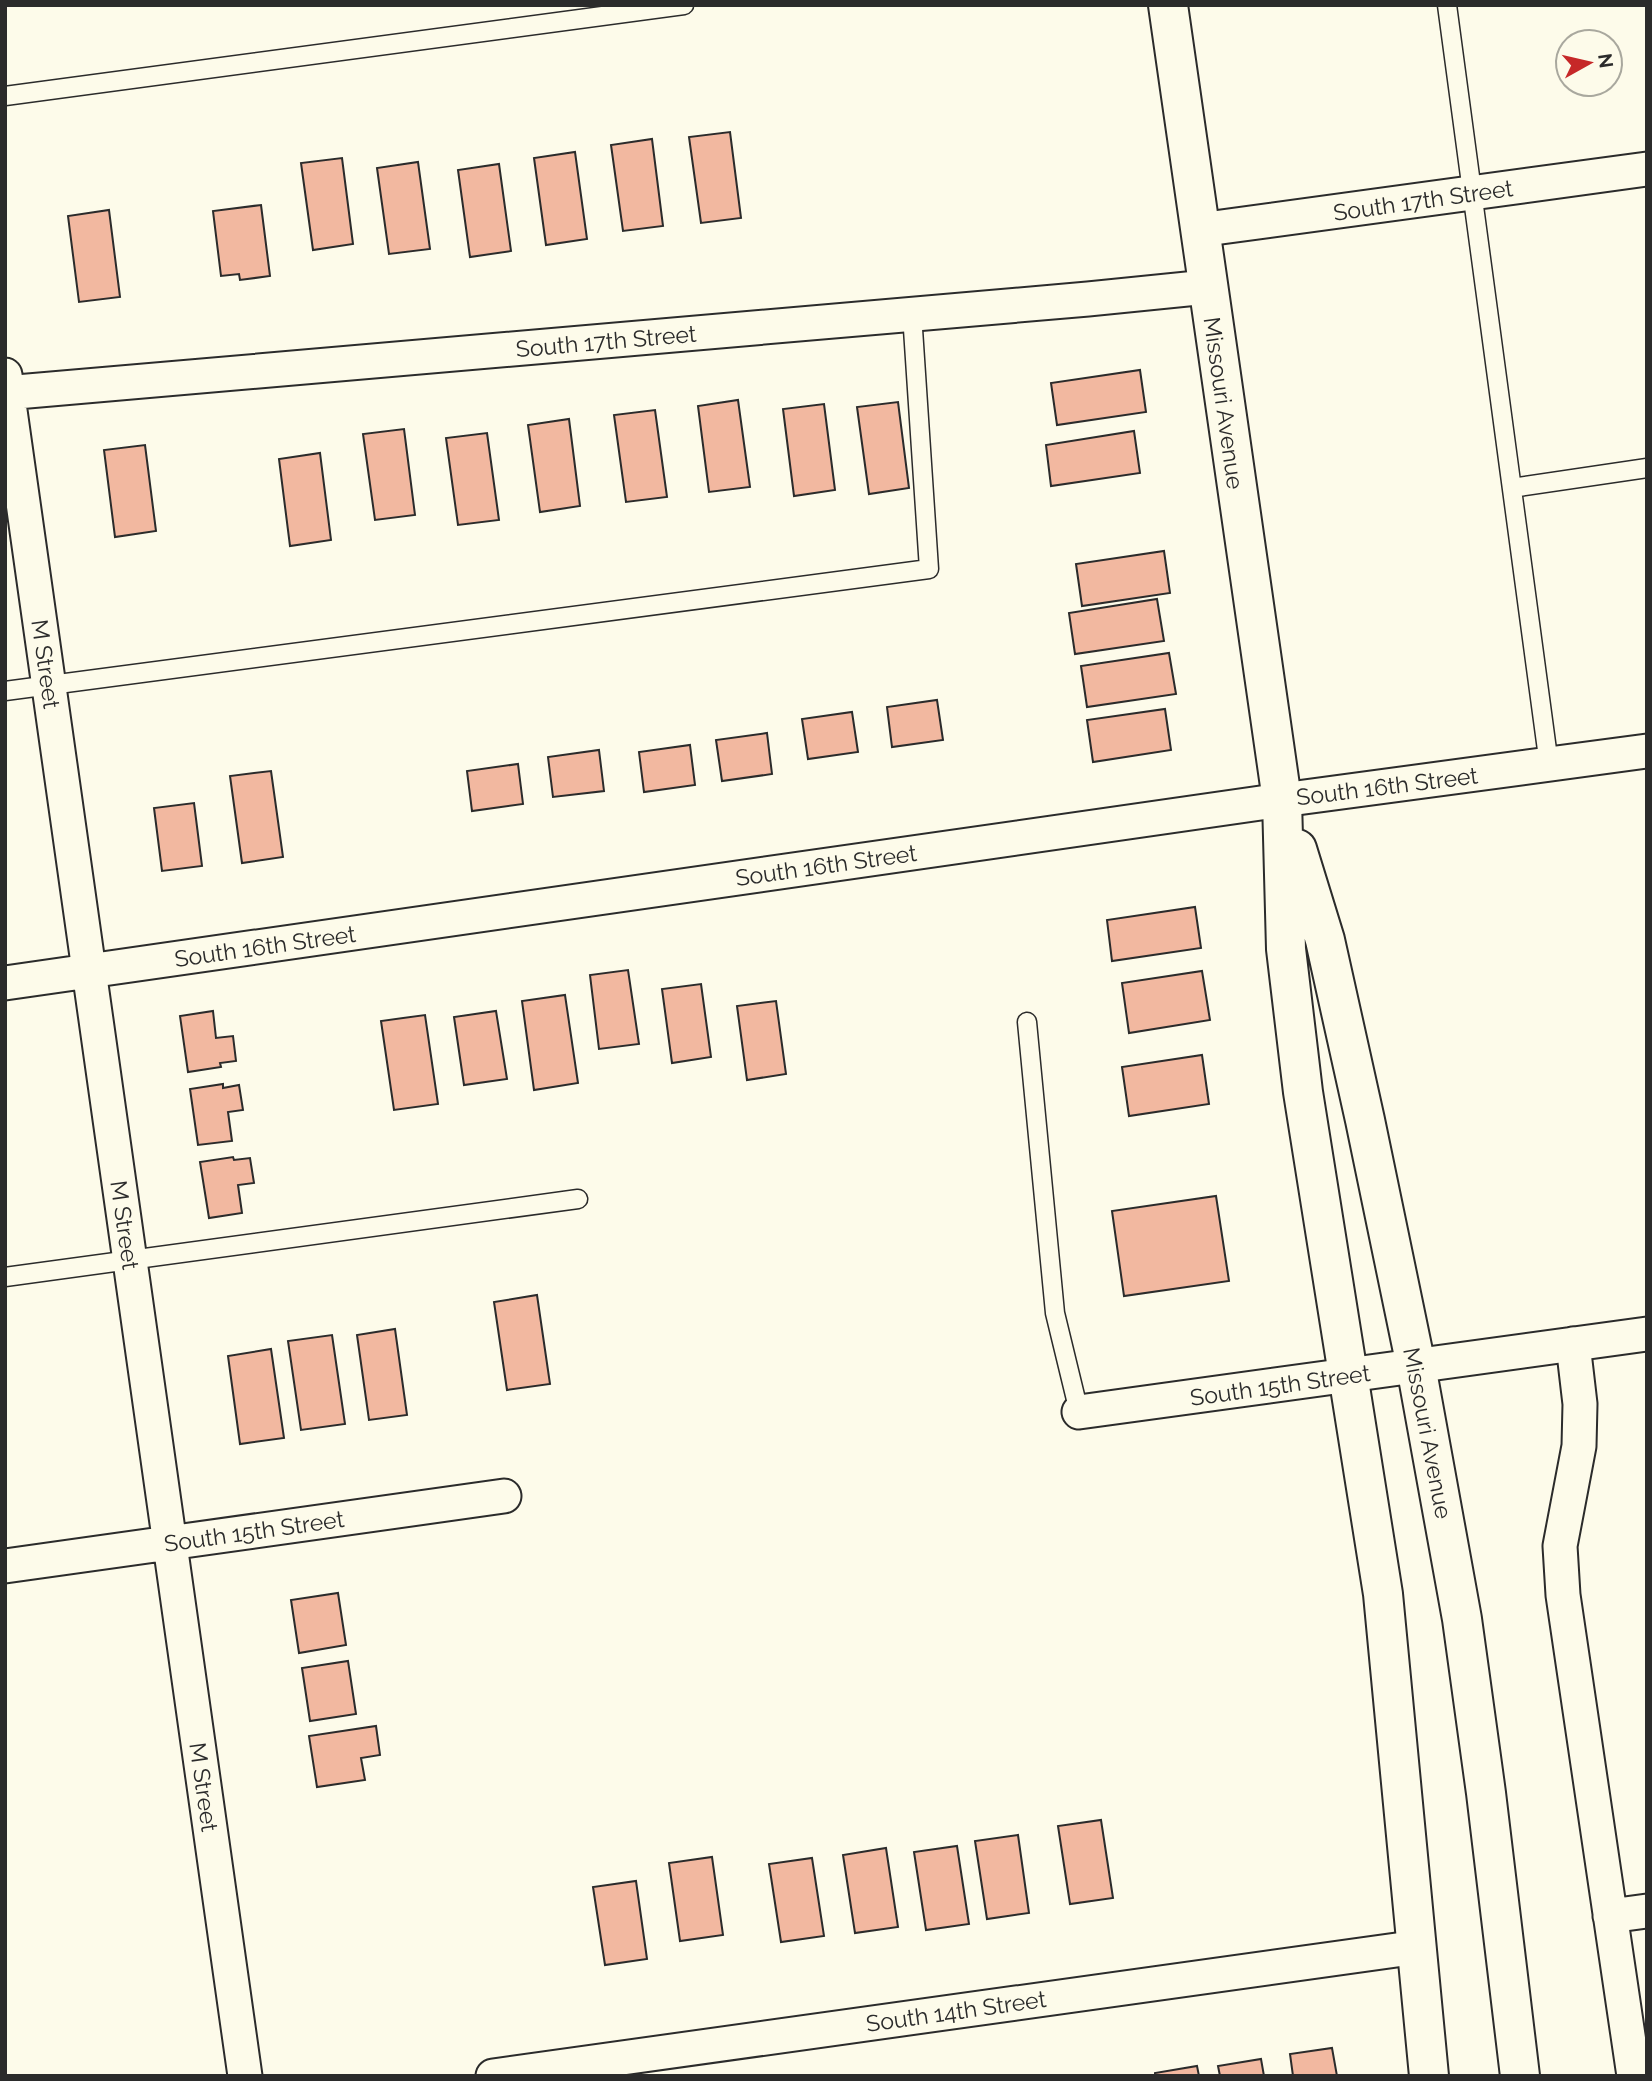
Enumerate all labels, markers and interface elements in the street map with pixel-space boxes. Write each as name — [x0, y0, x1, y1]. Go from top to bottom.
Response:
north arrow — [1554, 28, 1624, 98]
text: N — [1594, 52, 1618, 69]
street label: South 17th Street — [1331, 174, 1515, 226]
street label: Missouri Avenue — [1199, 315, 1249, 491]
street label: South 17th Street — [515, 320, 698, 362]
street label: M Street — [26, 618, 66, 711]
street label: South 16th Street — [1295, 761, 1480, 811]
street label: South 16th Street — [734, 839, 919, 891]
street label: South 16th Street — [173, 920, 358, 972]
street label: M Street — [105, 1179, 145, 1272]
street label: Missouri Avenue — [1398, 1345, 1458, 1521]
street label: South 15th Street — [1188, 1359, 1372, 1411]
street label: South 15th Street — [162, 1505, 346, 1557]
street label: M Street — [184, 1741, 224, 1834]
street label: South 14th Street — [864, 1985, 1048, 2037]

